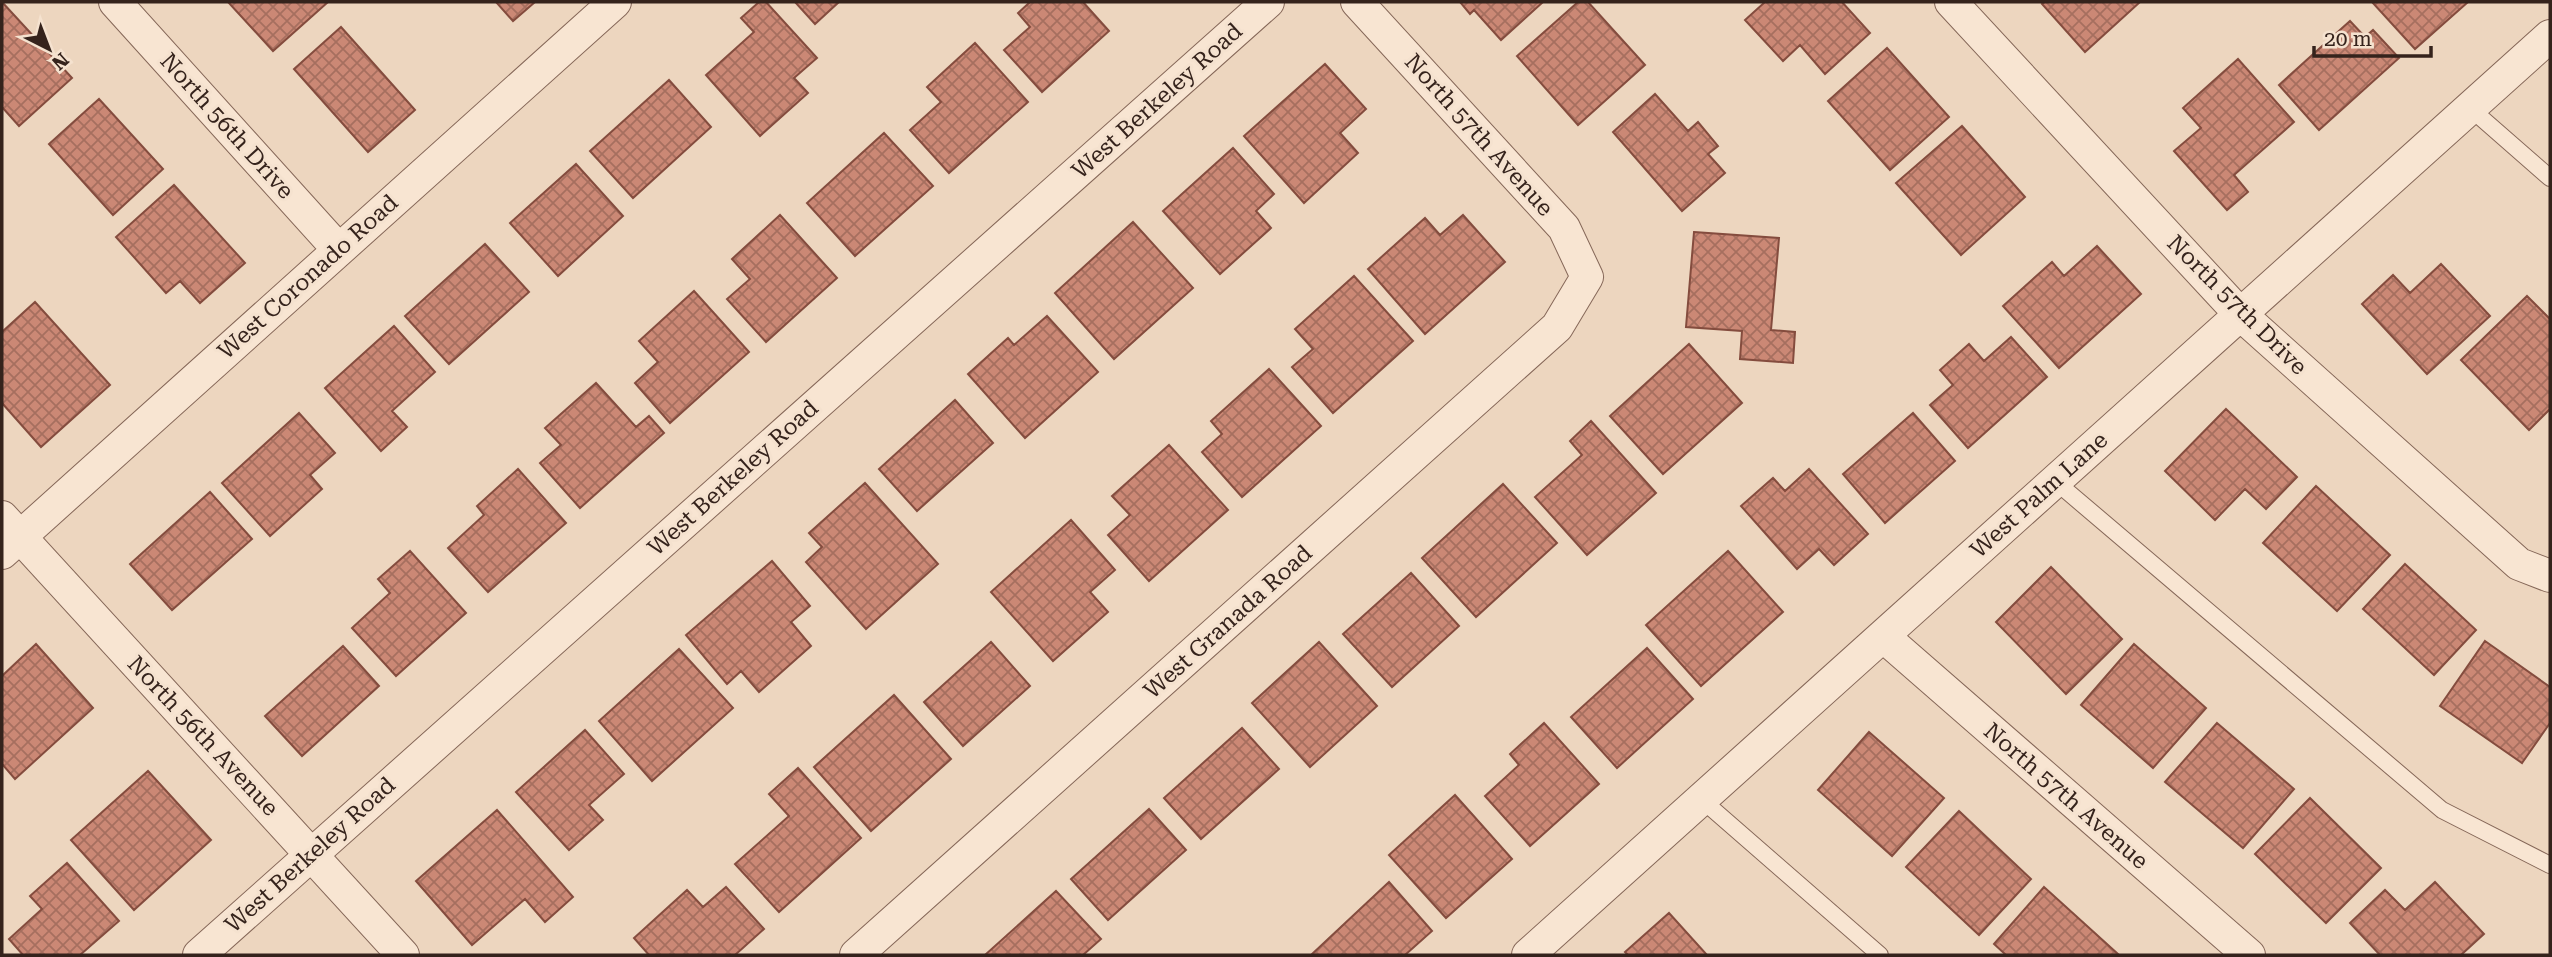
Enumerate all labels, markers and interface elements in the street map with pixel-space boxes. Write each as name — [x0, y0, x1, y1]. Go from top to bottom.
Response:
north arrow — [14, 14, 84, 84]
scale bar — [2314, 14, 2431, 58]
street label: West Berkeley Road — [1066, 17, 1248, 185]
text: 20 m — [2324, 27, 2372, 51]
text: N — [47, 48, 73, 75]
street label: North 56th Drive — [155, 48, 299, 204]
street label: North 57th Avenue — [1399, 48, 1559, 222]
street label: West Coronado Road — [213, 189, 404, 365]
street label: North 57th Drive — [2162, 230, 2312, 380]
street label: West Berkeley Road — [642, 394, 824, 562]
street label: West Palm Lane — [1965, 426, 2113, 564]
street label: West Granada Road — [1138, 539, 1318, 705]
street label: North 56th Avenue — [122, 650, 284, 822]
street label: North 57th Avenue — [1978, 717, 2154, 875]
street label: West Berkeley Road — [219, 771, 401, 939]

